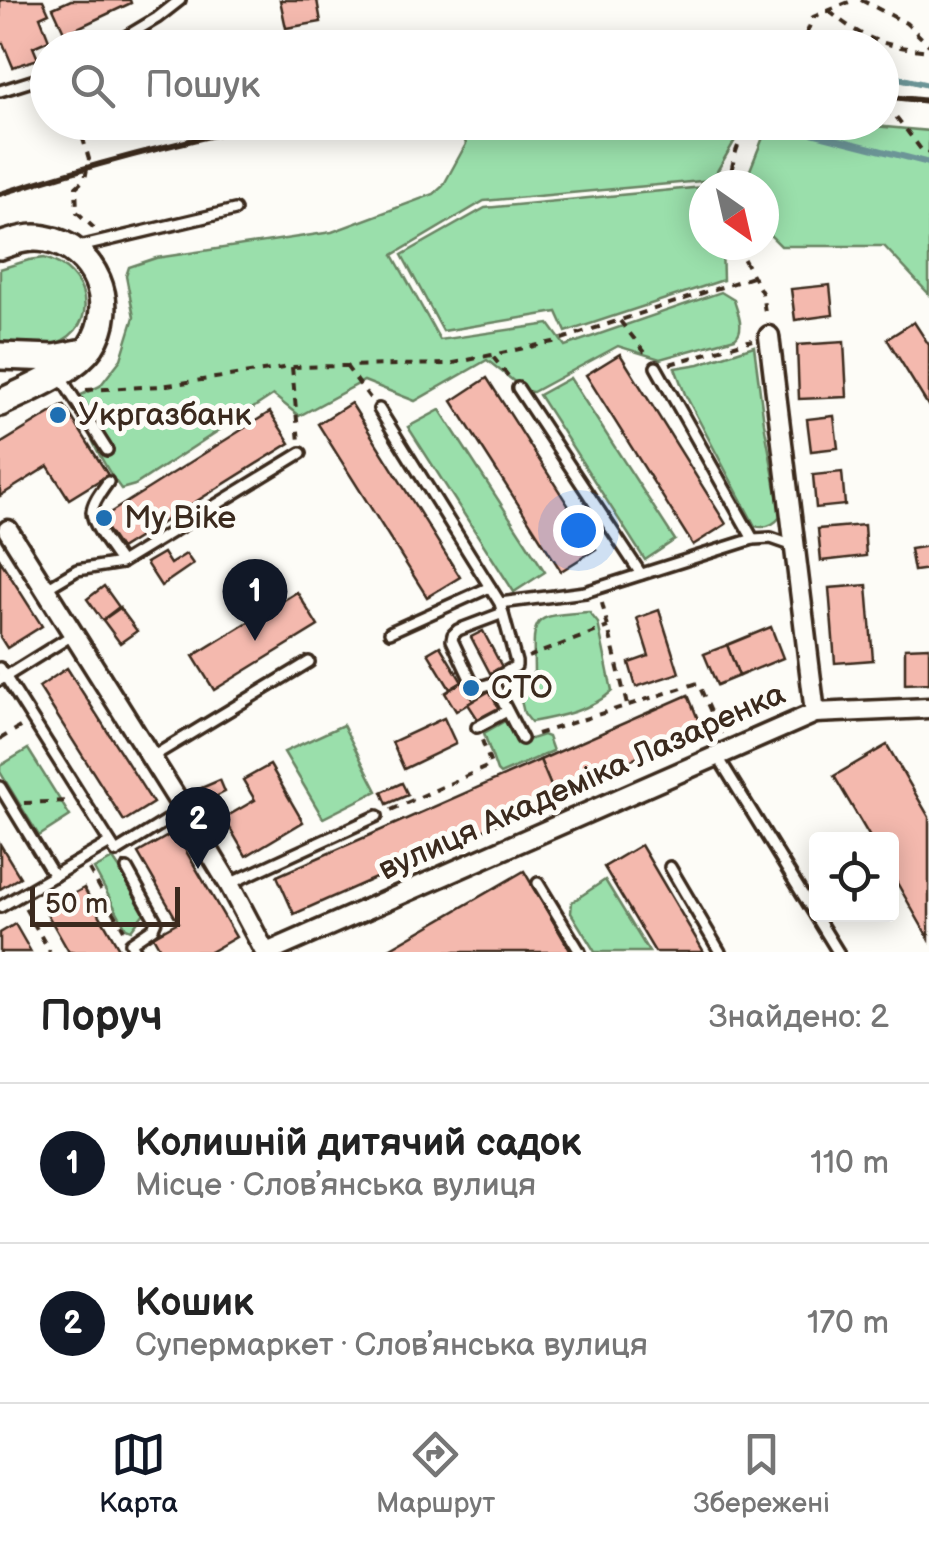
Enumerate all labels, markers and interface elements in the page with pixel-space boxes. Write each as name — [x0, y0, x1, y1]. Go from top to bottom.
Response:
search box — [30, 30, 899, 140]
icon: search — [65, 58, 120, 113]
text: Пошук — [145, 63, 260, 108]
north arrow — [689, 170, 779, 260]
place label: Укргазбанк — [78, 396, 252, 435]
marker: Укргазбанк — [47, 404, 69, 426]
place label: My Bike — [124, 499, 236, 538]
your location — [553, 505, 604, 556]
marker: My Bike — [93, 507, 115, 529]
pin: 1 — [222, 558, 288, 641]
place label: СТО — [491, 669, 553, 708]
street label: вулиця Академіка Лазаренка — [373, 675, 791, 889]
marker: СТО — [460, 677, 482, 699]
pin: 2 — [166, 786, 230, 869]
map controls — [809, 832, 899, 922]
button: locate — [809, 832, 899, 922]
scale bar — [30, 882, 180, 926]
text: 50 m — [45, 888, 108, 921]
text: Поруч — [40, 992, 163, 1043]
text: Знайдено: 2 — [709, 998, 889, 1037]
text: Колишній дитячий садок — [135, 1121, 581, 1166]
text: 1 — [66, 1144, 79, 1183]
text: 110 m — [810, 1144, 889, 1183]
text: Місце · Словʼянська вулиця — [135, 1166, 536, 1205]
text: Кошик — [135, 1281, 253, 1326]
text: 2 — [63, 1304, 82, 1343]
text: 170 m — [807, 1304, 889, 1343]
text: Супермаркет · Словʼянська вулиця — [135, 1326, 648, 1365]
tab: Карта — [99, 1427, 178, 1520]
tab: Маршрут — [376, 1427, 495, 1520]
tab: Збережені — [693, 1427, 830, 1520]

